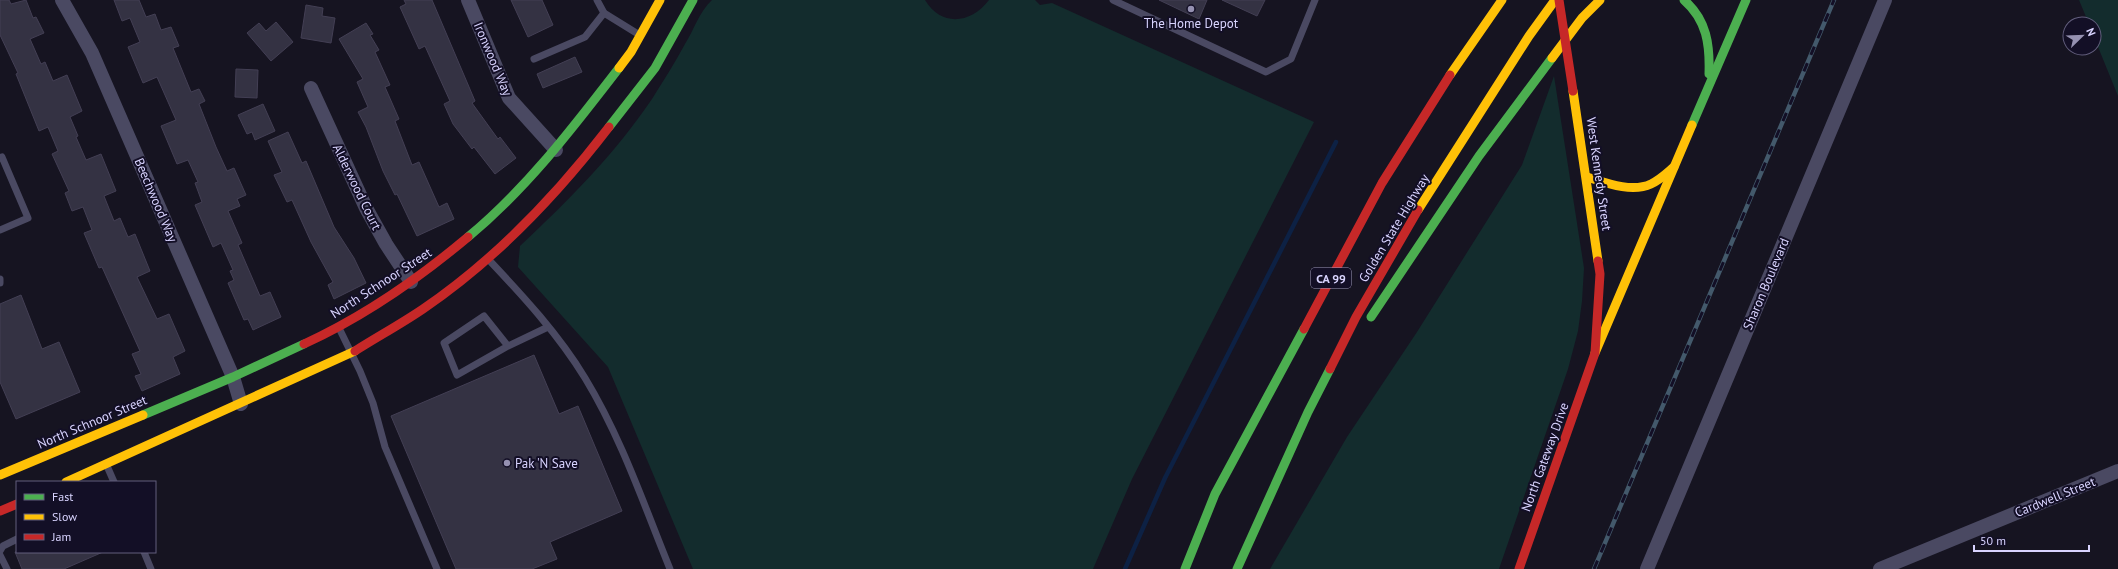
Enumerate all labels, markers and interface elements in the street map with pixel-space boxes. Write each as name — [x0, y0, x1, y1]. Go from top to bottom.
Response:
marker: The Home Depot — [1186, 4, 1196, 14]
place label: The Home Depot — [1144, 15, 1239, 32]
north arrow — [2062, 16, 2102, 56]
street label: Ironwood Way — [470, 20, 516, 98]
text: N — [2083, 26, 2099, 38]
street label: West Kennedy Street — [1583, 116, 1615, 232]
street label: Alderwood Court — [329, 141, 385, 233]
street label: Beechwood Way — [131, 155, 181, 245]
street label: Golden State Highway — [1355, 171, 1433, 285]
street label: Sharon Boulevard — [1739, 235, 1793, 333]
street label: North Schnoor Street — [327, 244, 435, 322]
road number: CA 99 — [1311, 268, 1351, 288]
street label: North Schnoor Street — [35, 391, 150, 453]
street label: North Gateway Drive — [1517, 400, 1573, 514]
place label: Pak 'N Save — [515, 455, 578, 472]
marker: Pak 'N Save — [502, 458, 512, 468]
street label: Cardwell Street — [2012, 473, 2098, 521]
legend — [16, 481, 156, 553]
text: Fast — [52, 489, 73, 504]
text: Slow — [52, 509, 77, 524]
scale bar — [1974, 527, 2089, 553]
text: Jam — [51, 529, 71, 544]
text: 50 m — [1980, 533, 2006, 548]

